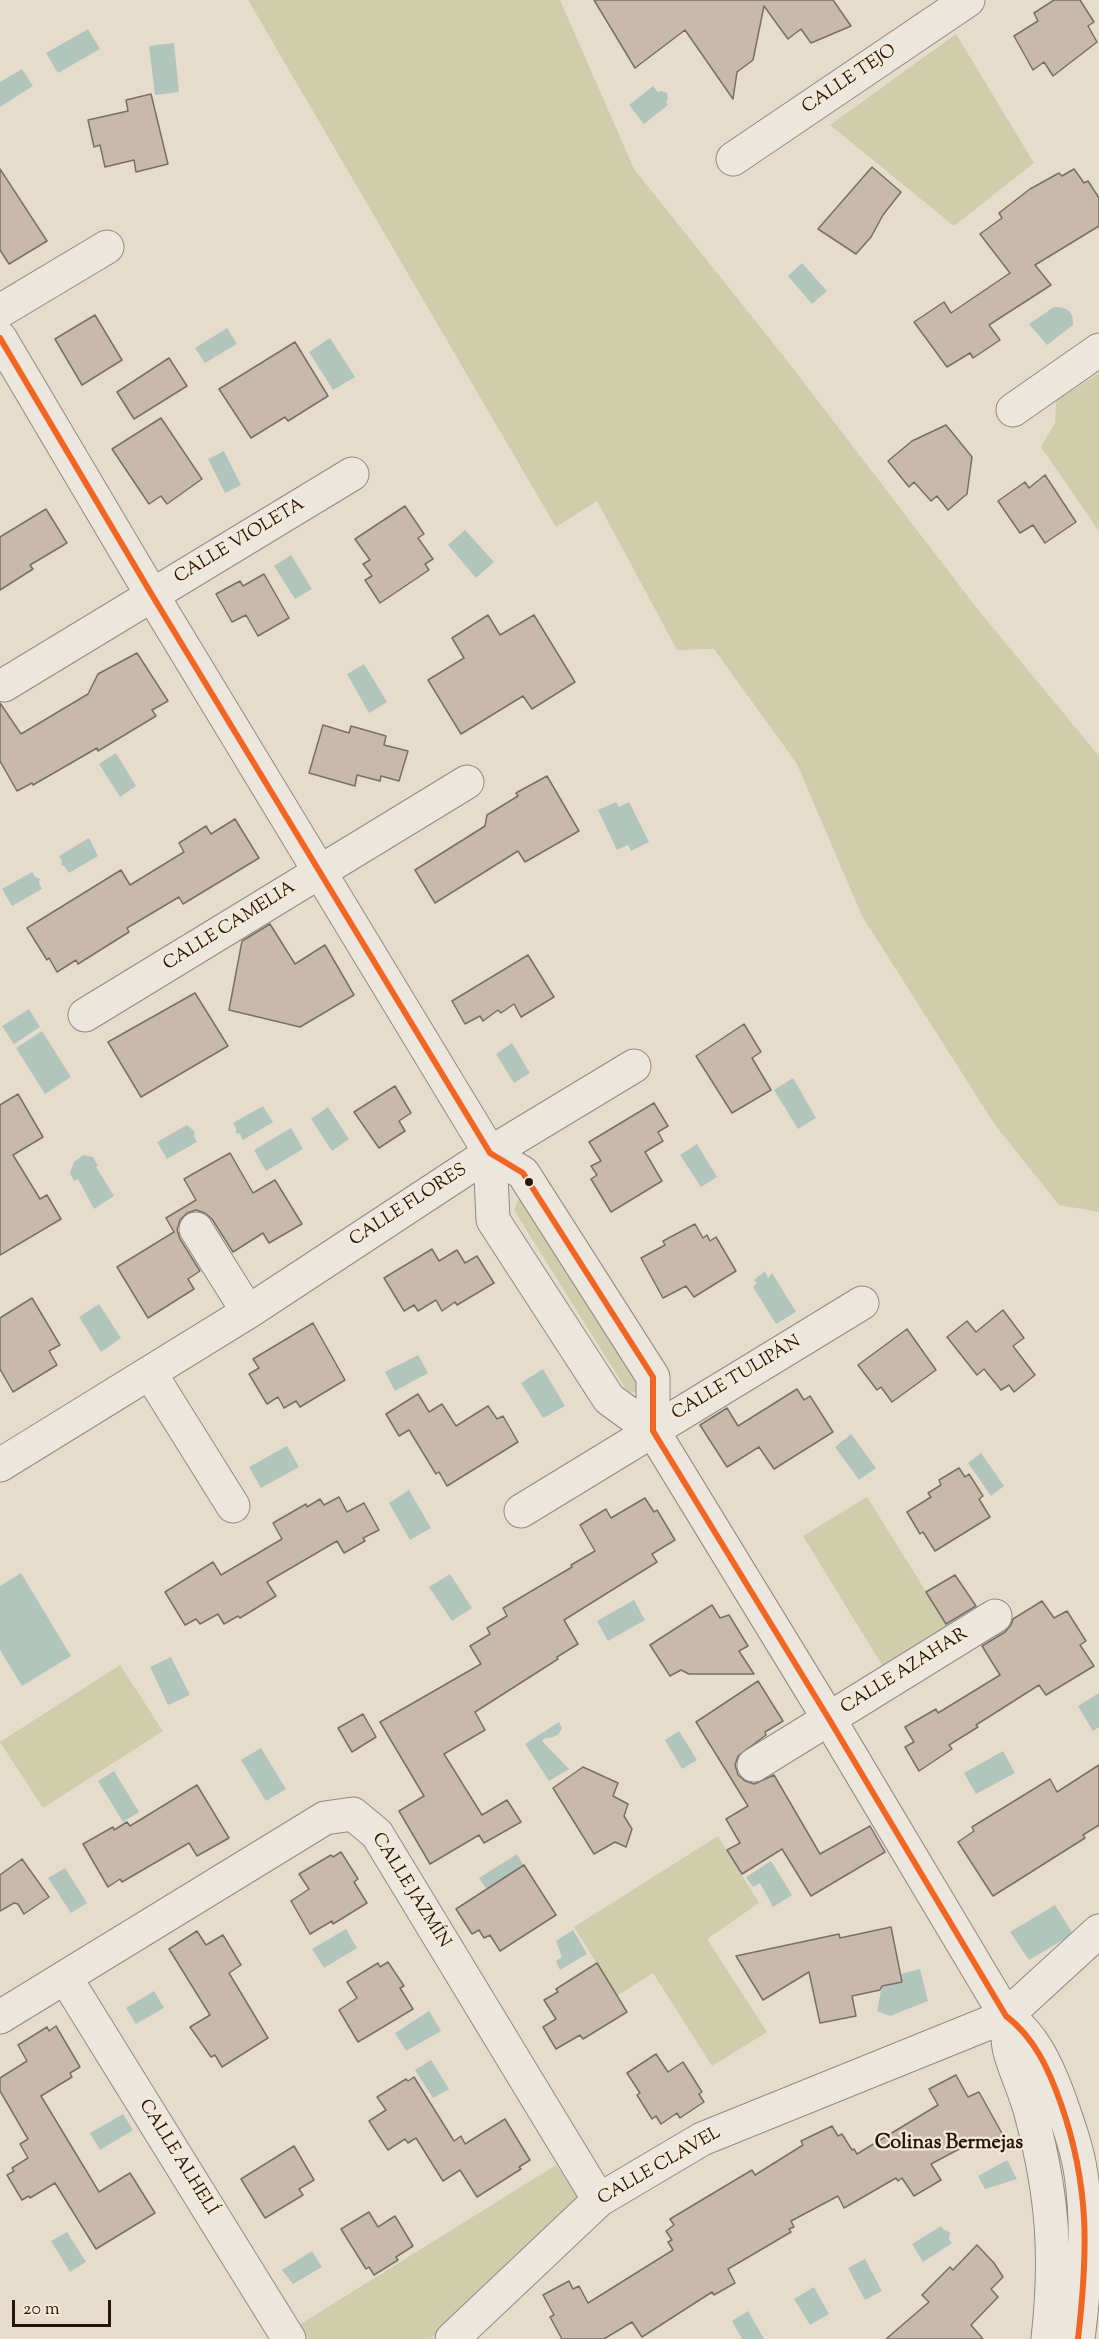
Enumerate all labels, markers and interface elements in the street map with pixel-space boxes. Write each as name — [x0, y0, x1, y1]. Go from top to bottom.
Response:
street label: CALLE TEJO — [799, 41, 901, 119]
street label: CALLE VIOLETA — [171, 495, 309, 589]
street label: CALLE CAMELIA — [160, 878, 300, 976]
street label: CALLE FLORES — [346, 1160, 472, 1252]
unlabelled marker — [523, 1176, 535, 1188]
street label: CALLE TULIPÁN — [669, 1332, 805, 1426]
street label: CALLE AZAHAR — [837, 1624, 973, 1720]
street label: CALLE JAZMÍN — [366, 1829, 454, 1953]
street label: CALLE ALHELÍ — [133, 2096, 221, 2220]
street label: CALLE CLAVEL — [595, 2123, 725, 2211]
district label: Colinas Bermejas — [875, 2133, 1023, 2157]
scale bar — [15, 2288, 114, 2326]
text: 20 m — [23, 2297, 60, 2323]

